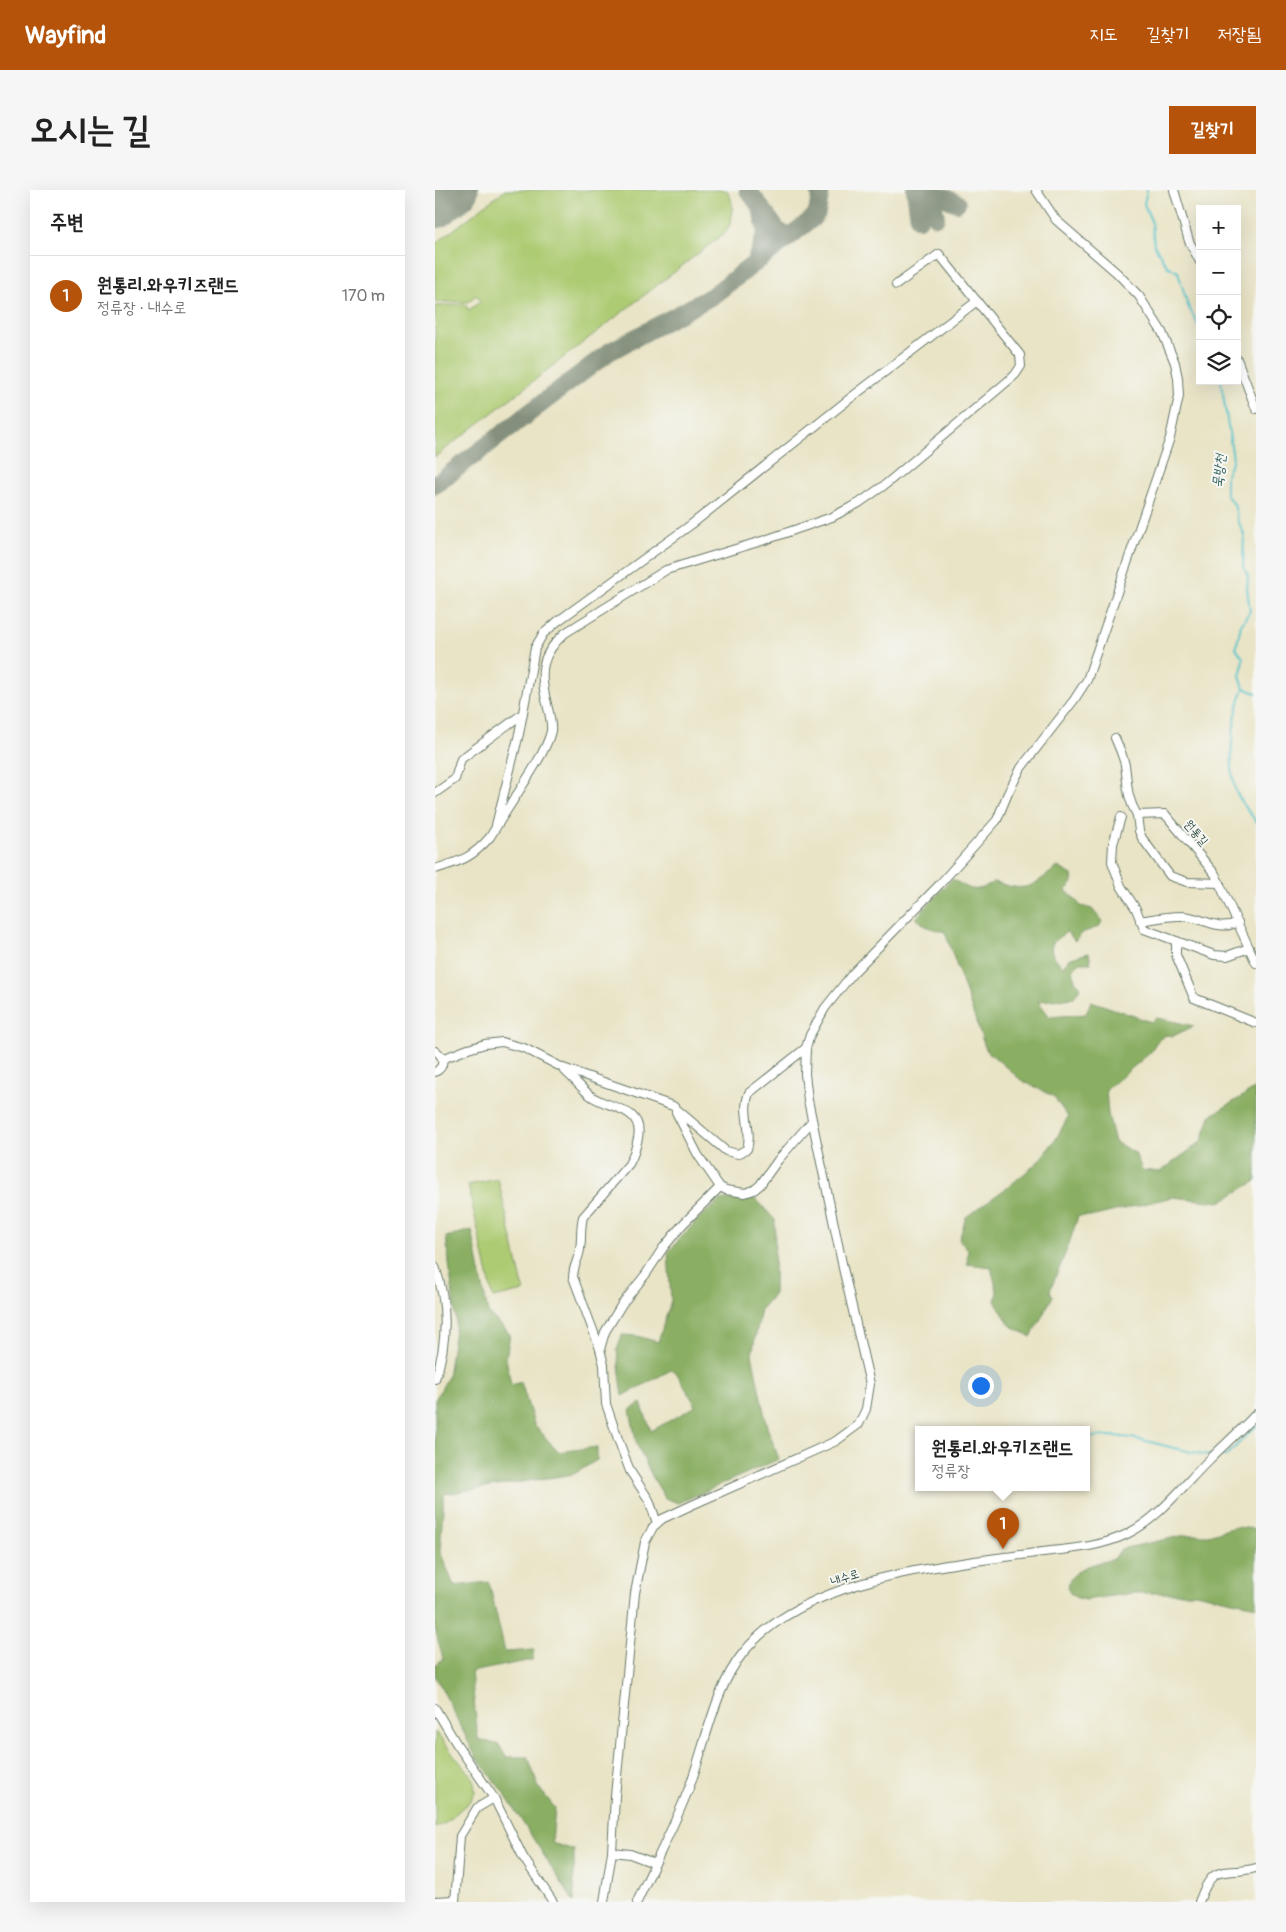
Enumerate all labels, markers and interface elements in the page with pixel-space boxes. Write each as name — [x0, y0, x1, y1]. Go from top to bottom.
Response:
text: Wayfind — [25, 21, 106, 50]
text: 지도 — [1089, 23, 1118, 46]
text: 길찾기 — [1146, 23, 1190, 46]
text: 저장됨 — [1218, 23, 1261, 46]
button: 길찾기 — [1169, 106, 1256, 154]
text: 오시는 길 — [30, 108, 150, 152]
map controls — [1196, 205, 1241, 385]
button: + — [1196, 205, 1241, 250]
text: 주변 — [50, 209, 84, 236]
button: − — [1196, 250, 1241, 295]
text: 원통리.와우키즈랜드 — [97, 273, 239, 297]
text: 1 — [63, 286, 69, 306]
text: 170 m — [342, 286, 385, 306]
button: locate — [1196, 295, 1241, 340]
text: 정류장 · 내수로 — [97, 298, 186, 318]
button: layers — [1196, 340, 1241, 385]
water label: 묵방천 — [1209, 452, 1229, 489]
street label: 원통길 — [1181, 817, 1211, 849]
your location — [968, 1373, 994, 1399]
popup — [915, 1426, 1090, 1491]
text: 원통리.와우키즈랜드 — [932, 1436, 1073, 1460]
text: 정류장 — [932, 1461, 970, 1481]
pin: 1 — [987, 1508, 1019, 1549]
street label: 내수로 — [829, 1566, 861, 1590]

